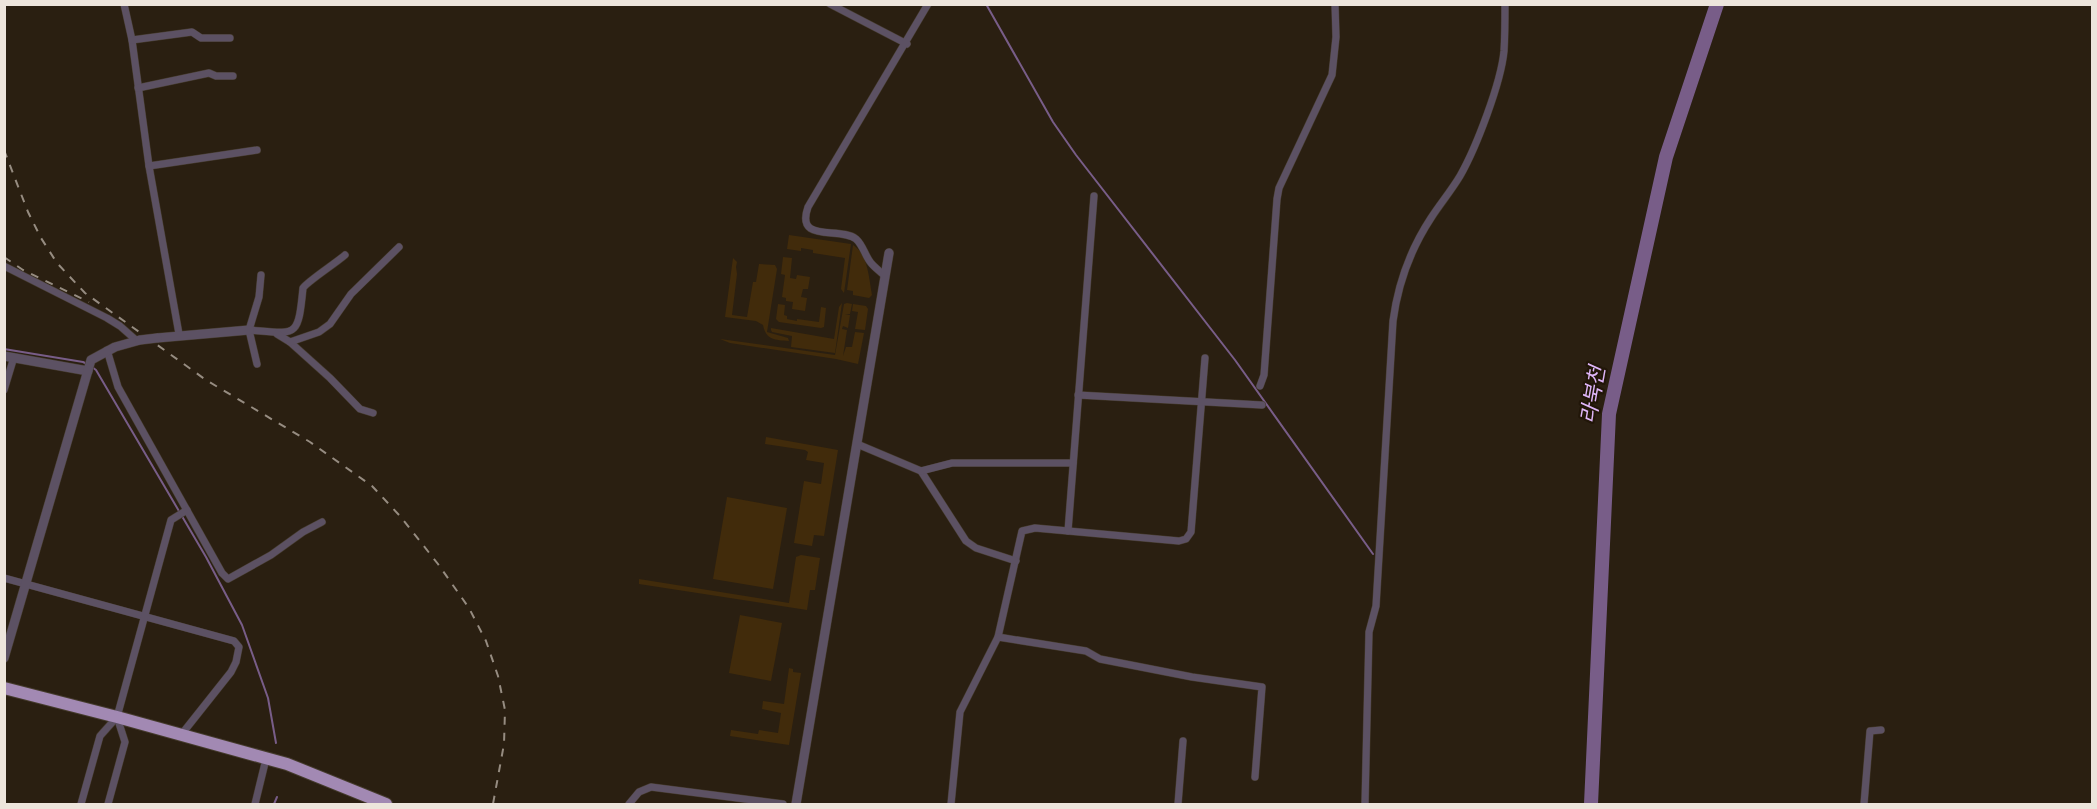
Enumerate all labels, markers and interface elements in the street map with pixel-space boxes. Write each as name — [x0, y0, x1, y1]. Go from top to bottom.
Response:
water label: 라북천 — [1576, 362, 1610, 426]

